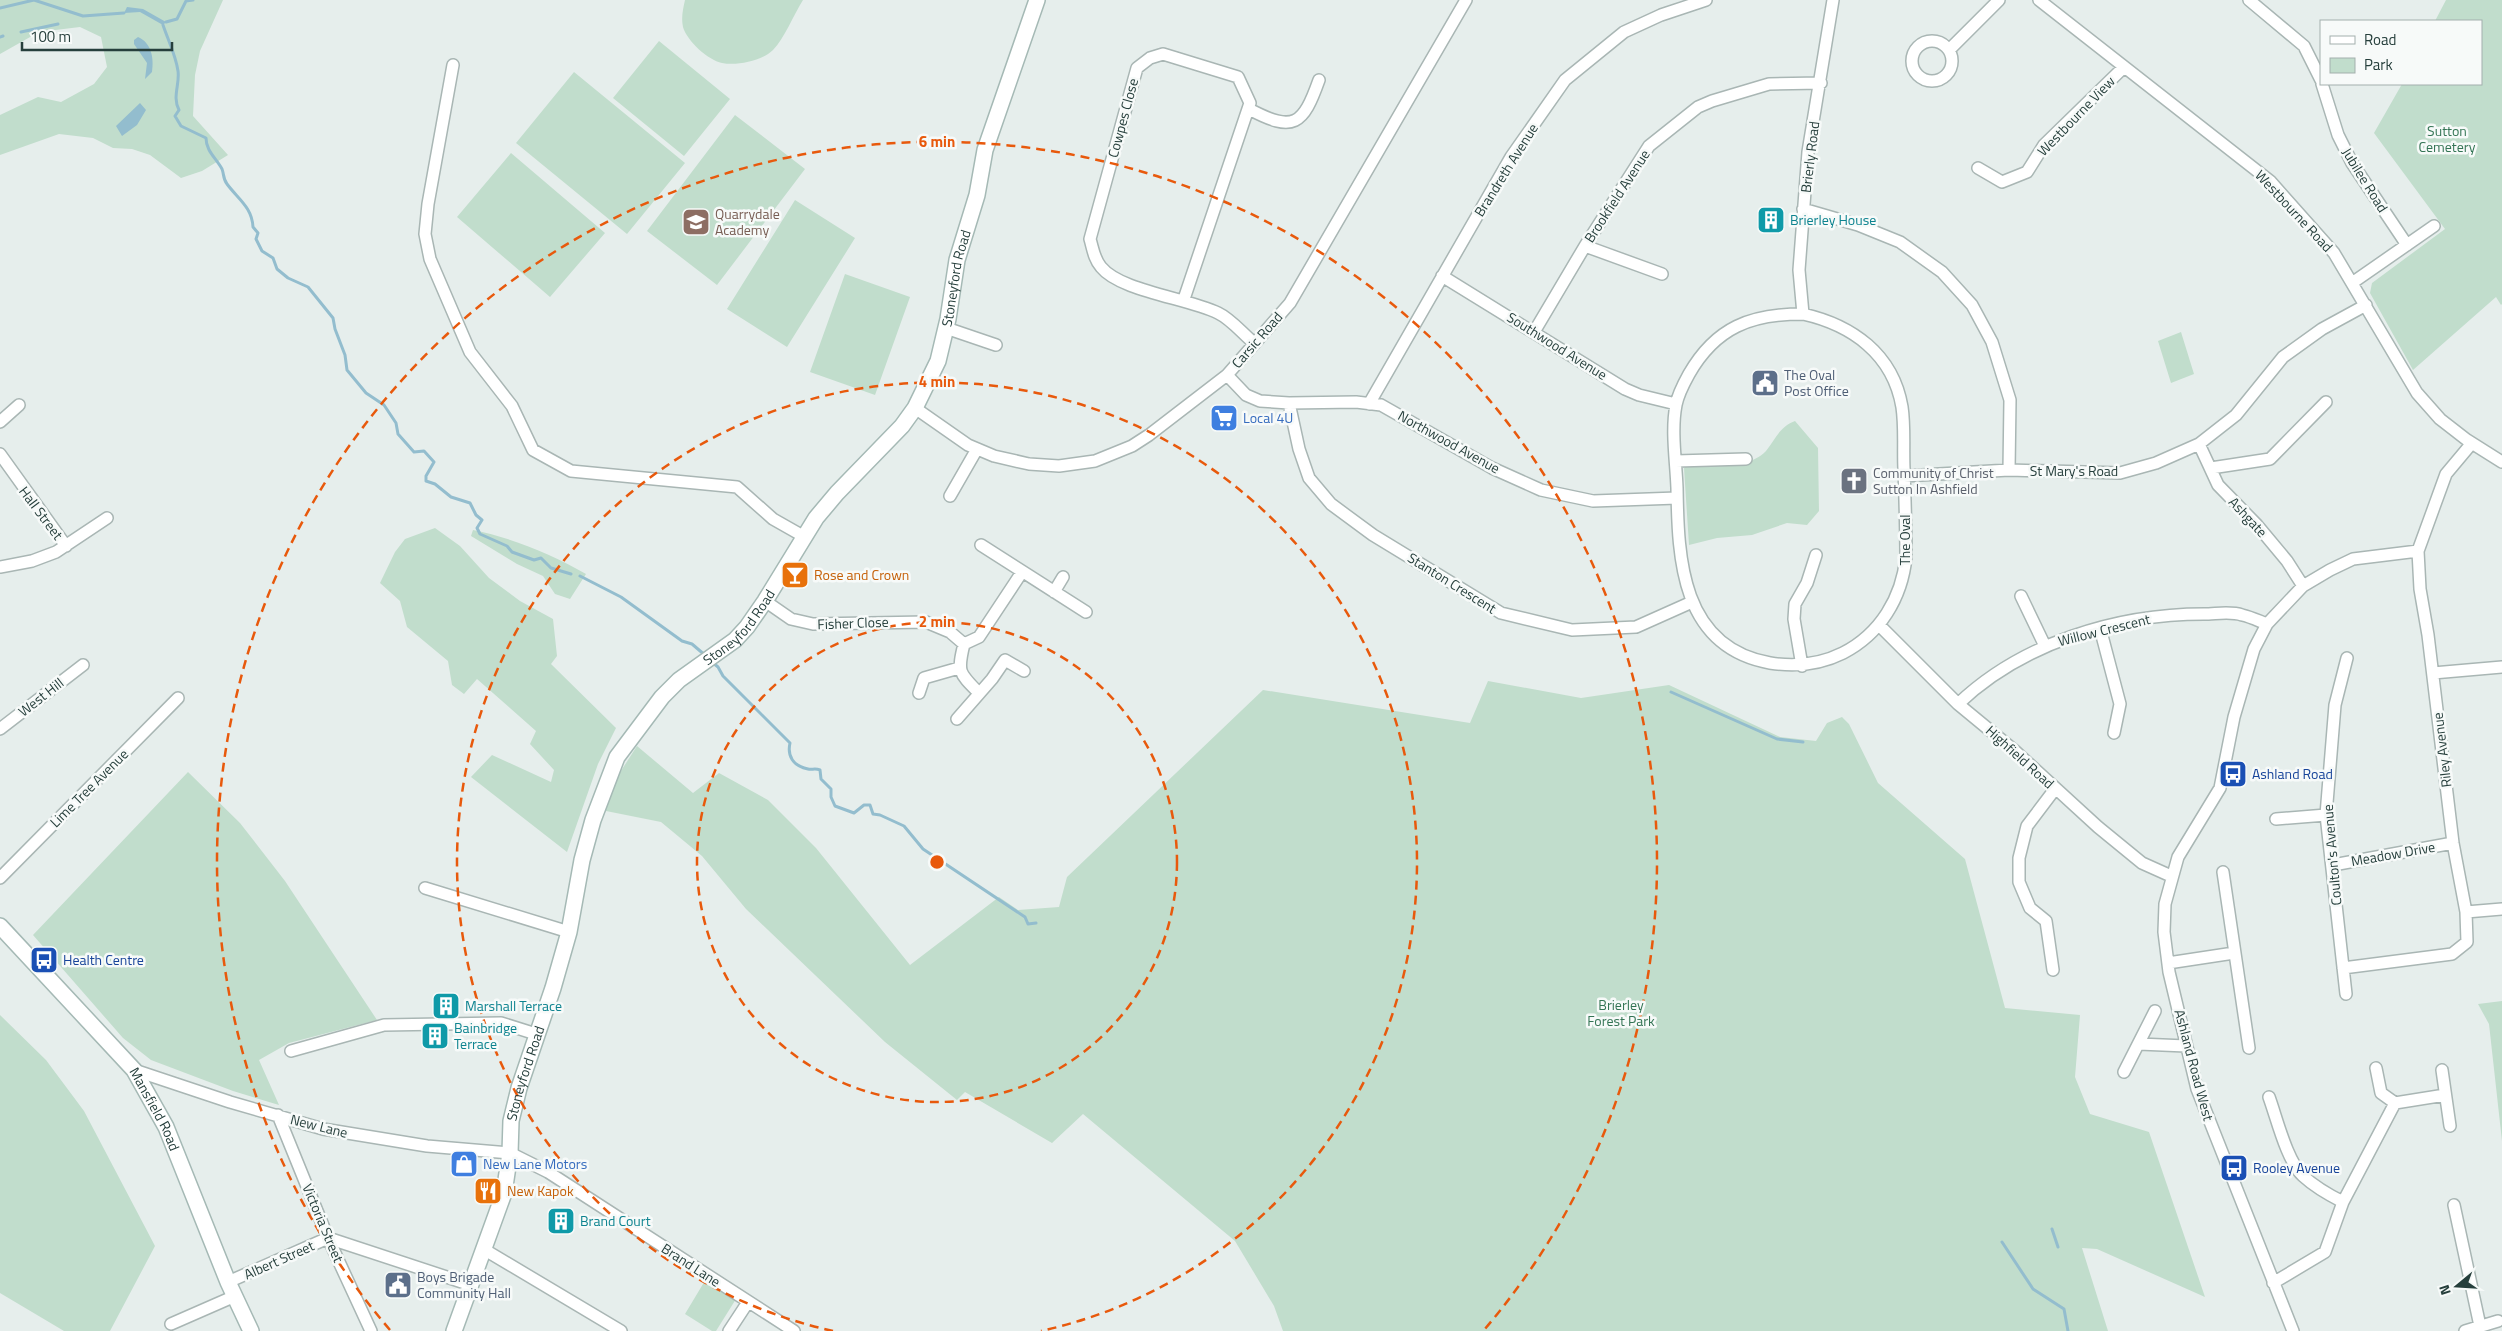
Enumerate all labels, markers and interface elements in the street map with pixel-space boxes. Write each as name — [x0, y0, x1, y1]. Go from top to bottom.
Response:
scale bar — [22, 20, 172, 52]
legend — [2320, 20, 2482, 85]
text: 100 m — [30, 25, 71, 48]
text: Road — [2364, 28, 2396, 51]
text: Park — [2364, 53, 2393, 76]
street label: Westbourne View — [2032, 71, 2120, 160]
street label: Cowpes Close — [1102, 76, 1143, 160]
street label: Brandreth Avenue — [1468, 119, 1543, 220]
street label: Brierly Road — [1795, 120, 1824, 194]
park label: Sutton Cemetery — [2419, 120, 2476, 157]
text: 6 min — [919, 130, 955, 153]
street label: Jubilee Road — [2337, 143, 2394, 216]
street label: Brookfield Avenue — [1579, 145, 1655, 246]
street label: Westbourne Road — [2251, 165, 2338, 256]
place label: Quarrydale Academy — [715, 203, 780, 240]
building icon: Brierley House — [1756, 205, 1786, 235]
school or university icon: Quarrydale Academy — [681, 207, 711, 237]
place label: Brierley House — [1790, 209, 1876, 230]
street label: Stoneyford Road — [936, 227, 976, 329]
street label: Southwood Avenue — [1503, 306, 1611, 385]
street label: Carsic Road — [1226, 307, 1287, 372]
place label: The Oval Post Office — [1784, 364, 1849, 401]
public building icon: The Oval Post Office — [1750, 368, 1780, 398]
text: 4 min — [919, 370, 955, 393]
supermarket icon: Local 4U — [1209, 403, 1239, 433]
street label: Northwood Avenue — [1394, 405, 1504, 478]
place label: Local 4U — [1243, 407, 1293, 428]
street label: St Mary's Road — [2030, 460, 2118, 481]
place label: Community of Christ Sutton In Ashfield — [1873, 462, 1994, 499]
church icon: Community of Christ Sutton In Ashfield — [1839, 466, 1869, 496]
street label: Hall Street — [14, 482, 69, 544]
street label: Ashgate — [2224, 492, 2273, 542]
street label: The Oval — [1894, 514, 1915, 566]
street label: Stanton Crescent — [1404, 547, 1501, 618]
bar icon: Rose and Crown — [780, 560, 810, 590]
place label: Rose and Crown — [814, 564, 909, 585]
street label: Stoneyford Road — [698, 585, 780, 670]
street label: Willow Crescent — [2056, 608, 2152, 651]
text: 2 min — [919, 610, 955, 633]
street label: Fisher Close — [817, 611, 889, 634]
street label: West Hill — [13, 672, 68, 721]
street label: Riley Avenue — [2426, 711, 2457, 789]
street label: Highfield Road — [1981, 720, 2059, 793]
street label: Lime Tree Avenue — [45, 744, 133, 832]
bus stop icon: Ashland Road — [2218, 759, 2248, 789]
place label: Ashland Road — [2252, 763, 2333, 784]
street label: Coulton's Avenue — [2317, 804, 2346, 906]
street label: Meadow Drive — [2349, 836, 2437, 871]
centre of rings — [928, 853, 946, 871]
bus stop icon: Health Centre — [29, 945, 59, 975]
place label: Health Centre — [63, 949, 144, 970]
building icon: Marshall Terrace — [431, 991, 461, 1021]
park label: Brierley Forest Park — [1587, 994, 1655, 1031]
place label: Marshall Terrace — [465, 995, 562, 1016]
street label: Ashland Road West — [2170, 1007, 2219, 1123]
place label: Bainbridge Terrace — [454, 1017, 517, 1054]
building icon: Bainbridge Terrace — [420, 1021, 450, 1051]
street label: Stoneyford Road — [500, 1023, 549, 1123]
street label: Mansfield Road — [125, 1063, 185, 1154]
street label: New Lane — [288, 1108, 350, 1143]
shop icon: New Lane Motors — [449, 1149, 479, 1179]
place label: New Lane Motors — [483, 1153, 587, 1174]
bus stop icon: Rooley Avenue — [2219, 1153, 2249, 1183]
place label: Rooley Avenue — [2253, 1157, 2340, 1178]
restaurant icon: New Kapok — [473, 1176, 503, 1206]
street label: Victoria Street — [297, 1180, 350, 1266]
place label: New Kapok — [507, 1180, 574, 1201]
building icon: Brand Court — [546, 1206, 576, 1236]
place label: Brand Court — [580, 1210, 651, 1231]
street label: Albert Street — [240, 1235, 317, 1284]
street label: Brand Lane — [658, 1238, 725, 1292]
north arrow — [2432, 1261, 2482, 1311]
place label: Boys Brigade Community Hall — [417, 1266, 511, 1303]
public building icon: Boys Brigade Community Hall — [383, 1270, 413, 1300]
text: N — [2433, 1282, 2456, 1298]

